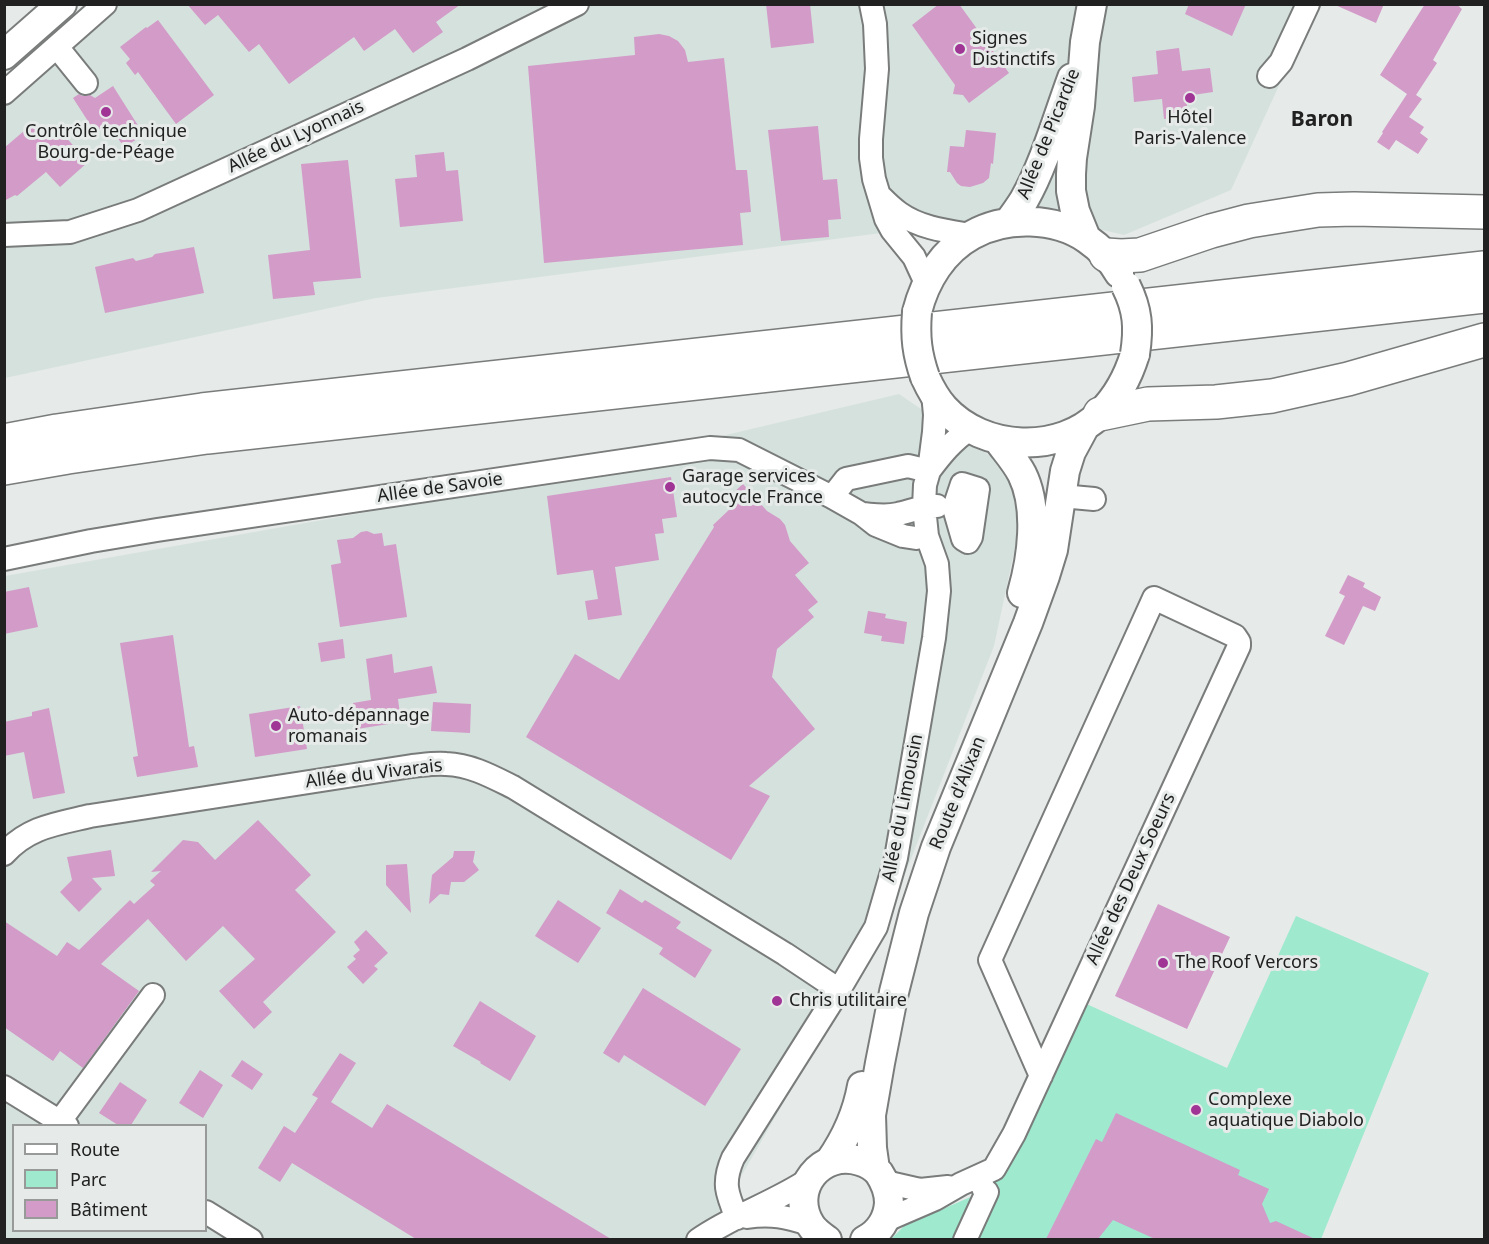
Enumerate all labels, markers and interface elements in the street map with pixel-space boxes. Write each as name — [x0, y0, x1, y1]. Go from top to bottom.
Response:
place label: Signes Distinctifs — [972, 28, 1055, 70]
marker: Signes Distinctifs — [953, 42, 967, 56]
street label: Allée de Picardie — [1013, 66, 1085, 202]
marker: Hôtel Paris-Valence — [1183, 91, 1197, 105]
street label: Allée du Lyonnais — [224, 96, 368, 178]
marker: Contrôle technique Bourg-de-Péage — [99, 105, 113, 119]
place label: Hôtel Paris-Valence — [1134, 107, 1246, 150]
district label: Baron — [1291, 107, 1353, 133]
place label: Contrôle technique Bourg-de-Péage — [25, 121, 187, 164]
place label: Garage services autocycle France — [682, 466, 823, 508]
street label: Allée de Savoie — [376, 469, 504, 507]
marker: Garage services autocycle France — [663, 480, 677, 494]
place label: Auto-dépannage romanais — [288, 705, 430, 748]
marker: Auto-dépannage romanais — [269, 719, 283, 733]
street label: Allée du Limousin — [878, 732, 928, 884]
street label: Route d'Alixan — [926, 733, 990, 853]
street label: Allée du Vivarais — [304, 755, 444, 793]
street label: Allée des Deux Soeurs — [1082, 790, 1180, 968]
place label: The Roof Vercors — [1175, 952, 1318, 974]
marker: The Roof Vercors — [1156, 956, 1170, 970]
place label: Chris utilitaire — [789, 990, 907, 1012]
marker: Chris utilitaire — [770, 994, 784, 1008]
place label: Complexe aquatique Diabolo — [1208, 1089, 1364, 1132]
marker: Complexe aquatique Diabolo — [1189, 1103, 1203, 1117]
legend — [12, 1124, 207, 1232]
text: Route — [70, 1137, 120, 1161]
text: Parc — [70, 1167, 107, 1191]
text: Bâtiment — [70, 1197, 148, 1221]

